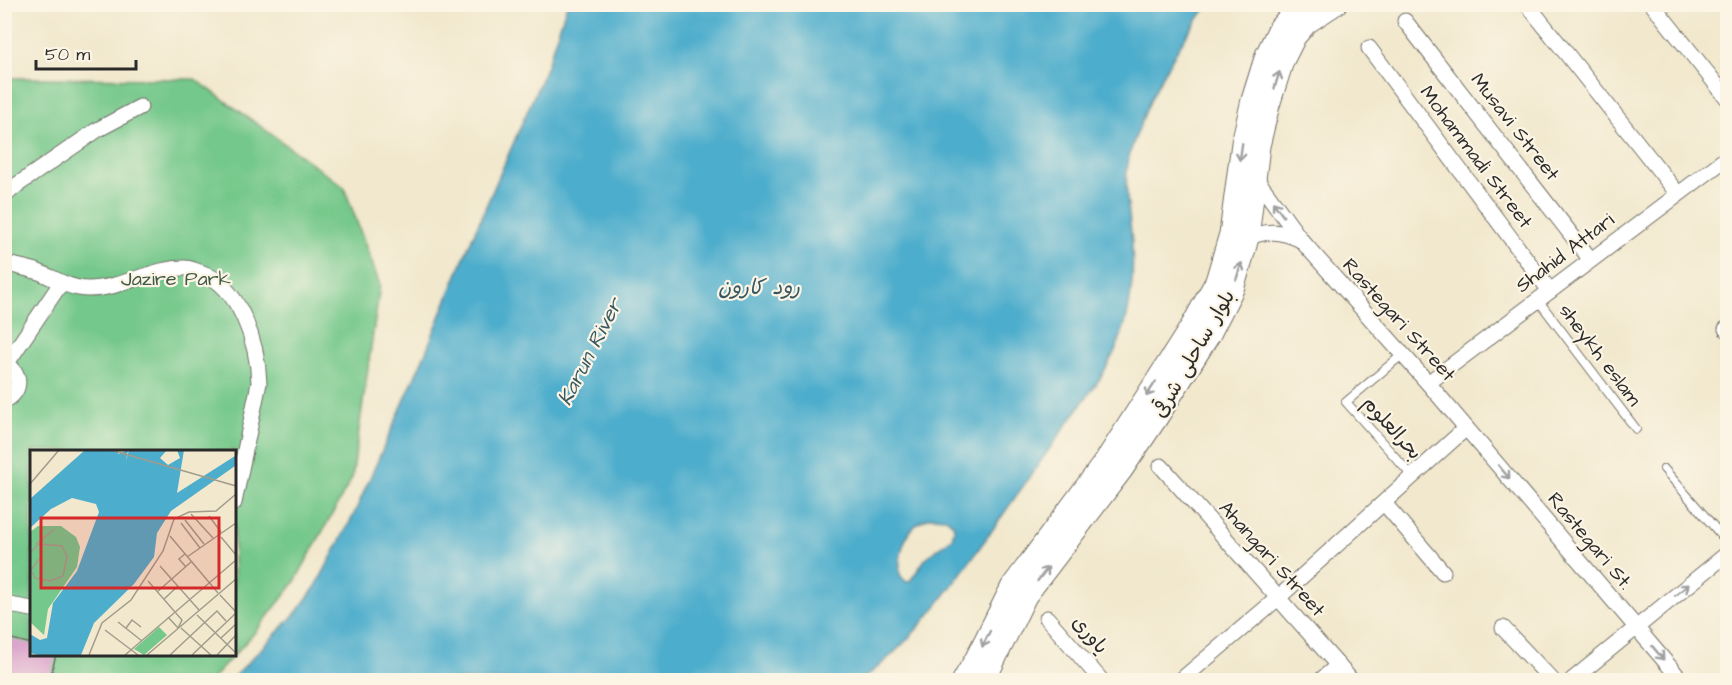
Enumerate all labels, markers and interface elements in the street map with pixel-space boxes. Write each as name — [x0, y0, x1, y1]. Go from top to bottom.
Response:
scale bar — [36, 33, 136, 71]
text: 50 m — [45, 42, 90, 67]
street label: Musavi Street — [1464, 67, 1566, 187]
one-way arrow — [1272, 71, 1283, 90]
street label: Mohammadi Street — [1413, 80, 1539, 234]
one-way arrow — [1235, 141, 1246, 161]
one-way arrow — [1272, 201, 1284, 217]
street label: Shahid Attari — [1510, 207, 1620, 299]
street label: Rastegari Street — [1335, 252, 1462, 389]
one-way arrow — [1234, 262, 1245, 281]
park label: Jazire Park — [121, 265, 231, 293]
water label: رود کارون — [718, 273, 800, 302]
street label: بلوار ساحلی شرقی — [1146, 285, 1242, 423]
water label: Karun River — [551, 291, 630, 411]
street label: sheykh eslam — [1551, 298, 1648, 413]
one-way arrow — [1145, 380, 1157, 397]
street label: بحرالعلوم — [1356, 390, 1428, 466]
inset map — [30, 450, 236, 655]
one-way arrow — [1497, 464, 1511, 479]
street label: Rastegari St. — [1540, 486, 1639, 597]
street label: Ahangari Street — [1212, 495, 1332, 624]
one-way arrow — [1036, 566, 1049, 582]
one-way arrow — [1674, 583, 1690, 596]
street label: یاوری — [1065, 609, 1115, 661]
one-way arrow — [979, 629, 991, 647]
one-way arrow — [1651, 645, 1665, 660]

